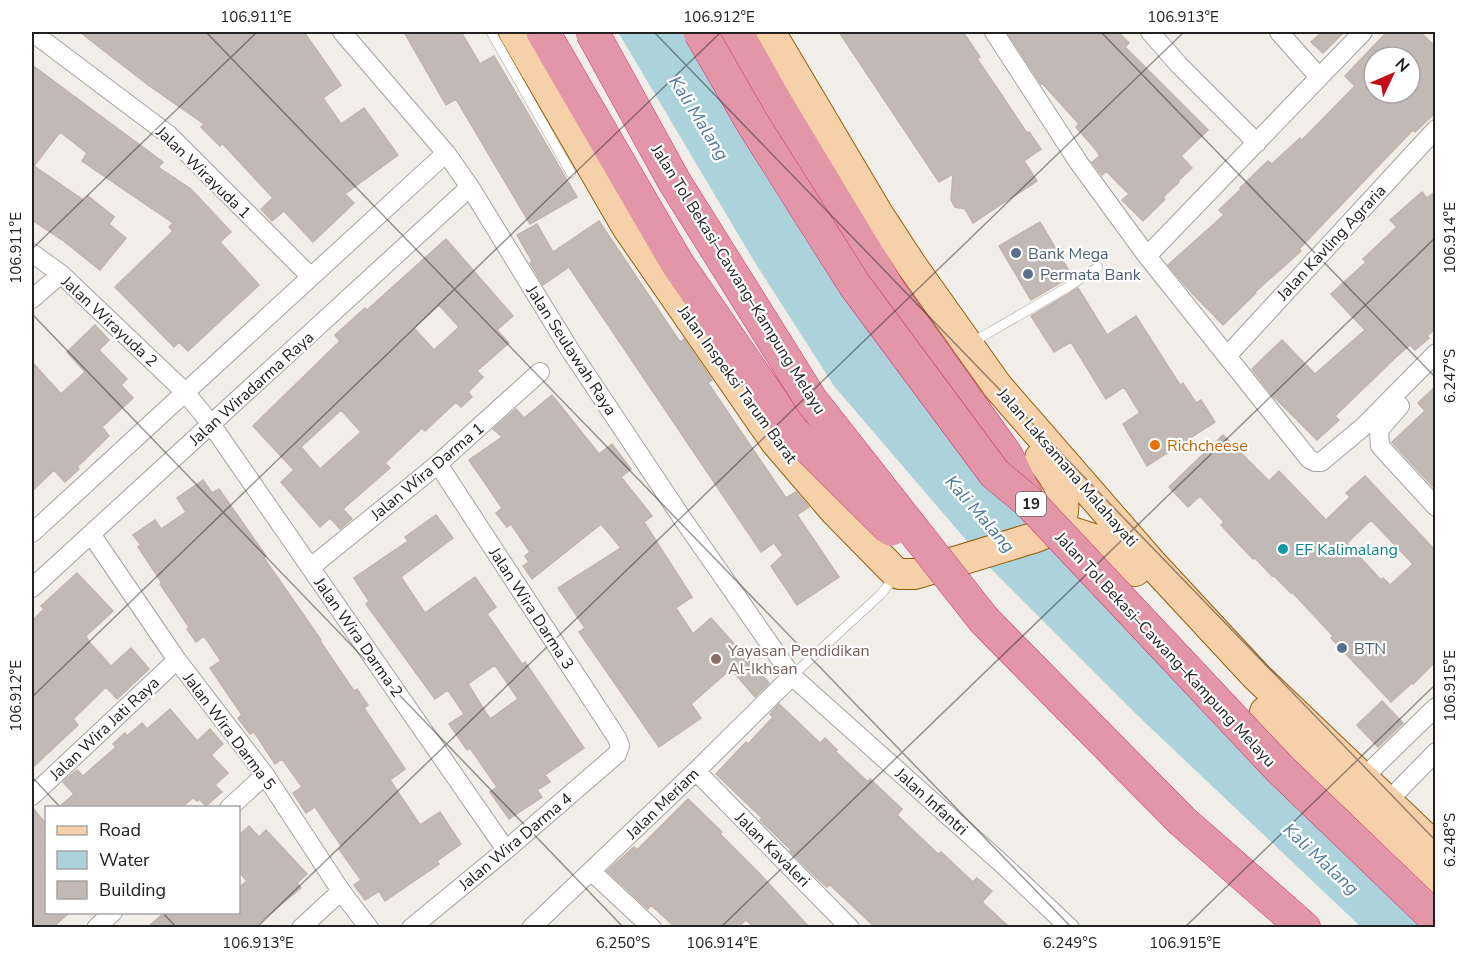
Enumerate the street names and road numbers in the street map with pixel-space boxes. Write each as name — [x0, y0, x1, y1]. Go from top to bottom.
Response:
street label: Jalan Wirayuda 1 — [150, 121, 256, 224]
street label: Jalan Tol Bekasi–Cawang–Kampung Melayu — [645, 140, 831, 419]
street label: Jalan Kavling Agraria — [1272, 180, 1391, 306]
street label: Jalan Wirayuda 2 — [56, 271, 162, 372]
street label: Jalan Seulawah Raya — [520, 280, 622, 420]
street label: Jalan Inspeksi Tarum Barat — [672, 300, 802, 468]
street label: Jalan Wiradarma Raya — [184, 327, 319, 451]
street label: Jalan Laksamana Malahayati — [991, 383, 1142, 552]
street label: Jalan Wira Darma 1 — [366, 418, 489, 526]
road number: 19 — [1016, 492, 1046, 516]
street label: Jalan Tol Bekasi–Cawang–Kampung Melayu — [1049, 527, 1280, 772]
street label: Jalan Wira Darma 3 — [483, 542, 579, 674]
street label: Jalan Wira Darma 2 — [308, 572, 408, 702]
street label: Jalan Wira Darma 5 — [177, 668, 281, 795]
street label: Jalan Wira Jati Raya — [44, 672, 164, 786]
street label: Jalan Infantri — [889, 762, 973, 840]
street label: Jalan Meriam — [621, 763, 704, 845]
street label: Jalan Wira Darma 4 — [454, 788, 577, 896]
street label: Jalan Kavaleri — [729, 807, 815, 892]

